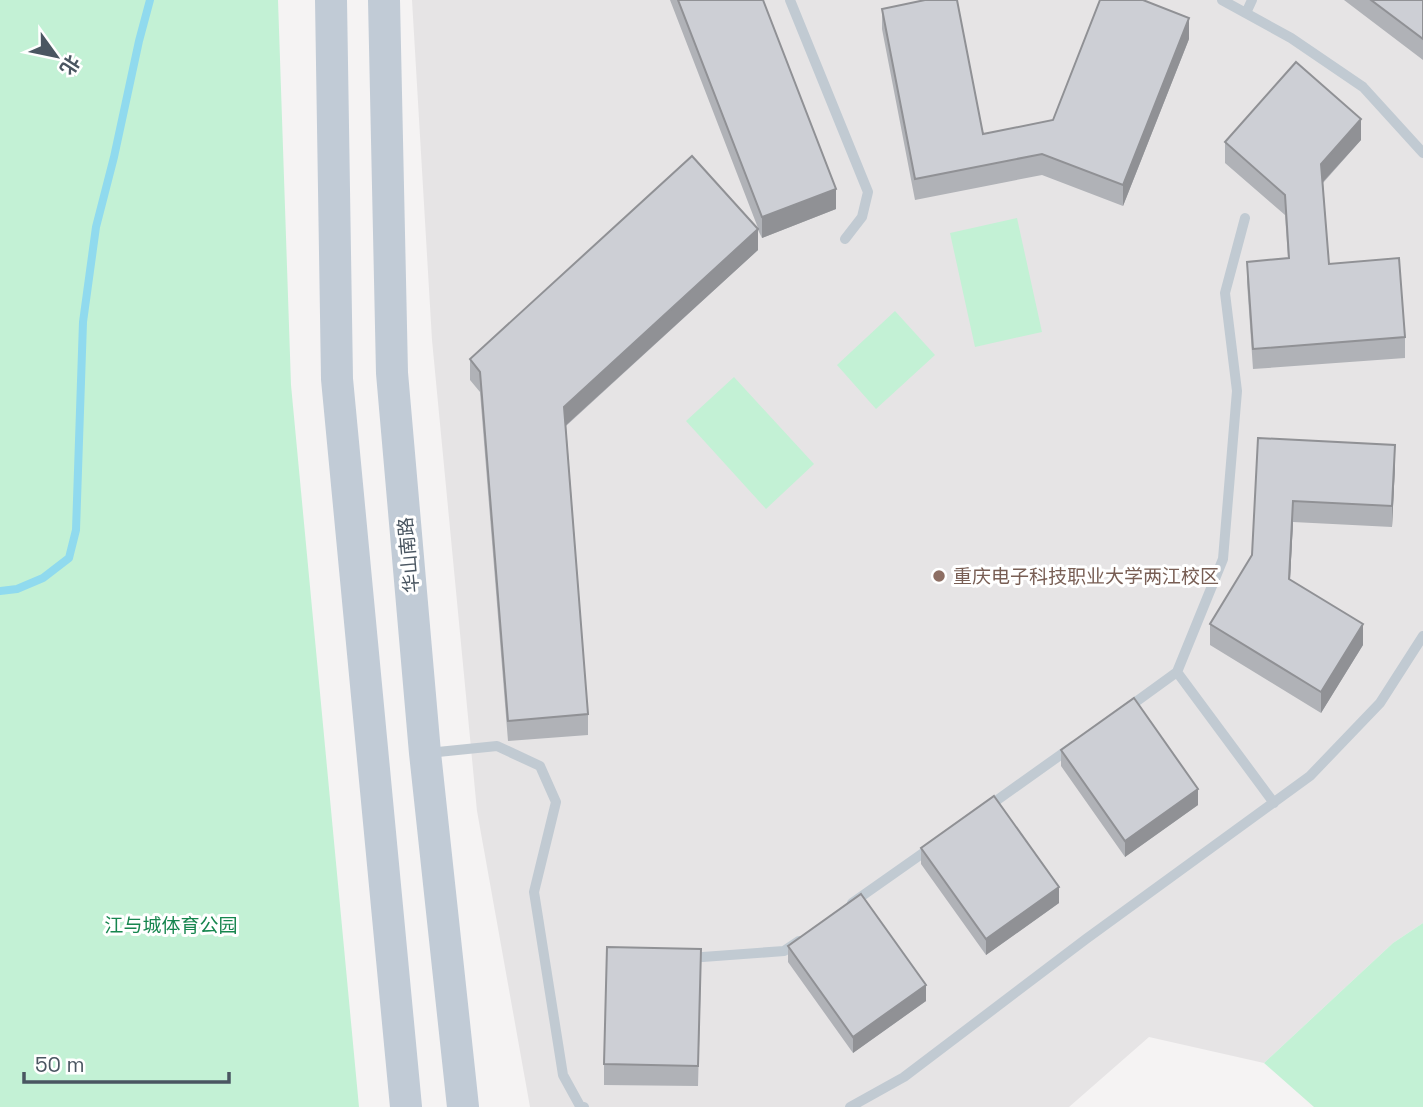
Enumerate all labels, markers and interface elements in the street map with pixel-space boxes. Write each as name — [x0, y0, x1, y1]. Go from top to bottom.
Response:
north arrow — [21, 21, 91, 91]
text: 北 — [54, 50, 85, 80]
street label: 华山南路 — [393, 516, 424, 594]
place label: 重庆电子科技职业大学两江校区 — [953, 564, 1219, 589]
marker: 重庆电子科技职业大学两江校区 — [931, 568, 947, 584]
park label: 江与城体育公园 — [104, 913, 238, 938]
scale bar — [24, 1040, 229, 1084]
text: 50 m — [35, 1051, 85, 1078]

